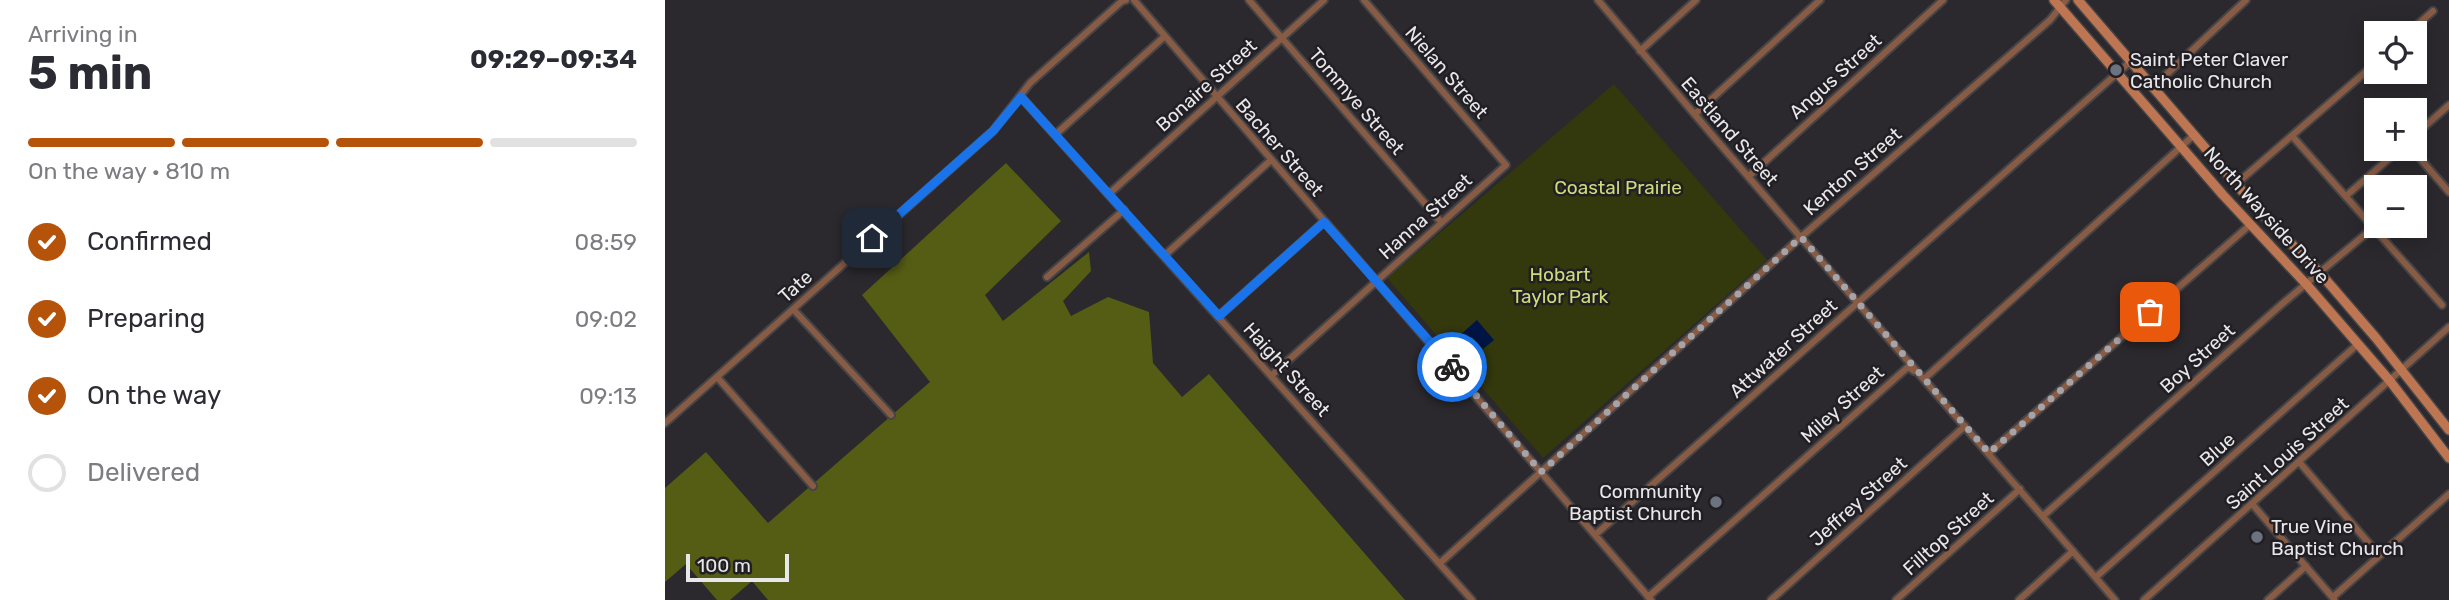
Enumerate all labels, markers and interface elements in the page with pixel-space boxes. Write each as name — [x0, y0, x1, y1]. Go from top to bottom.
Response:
text: Arriving in — [28, 20, 138, 48]
map controls — [2364, 21, 2427, 238]
button: locate — [2364, 21, 2427, 84]
street label: Nielan Street — [1400, 22, 1493, 124]
street label: Angus Street — [1784, 29, 1887, 124]
street label: Bonaire Street — [1151, 34, 1262, 137]
street label: Tommye Street — [1304, 43, 1410, 160]
text: 09:29–09:34 — [470, 44, 637, 75]
text: 5 min — [28, 46, 152, 101]
place label: Saint Peter Claver Catholic Church — [2130, 48, 2289, 93]
marker: Saint Peter Claver Catholic Church — [2108, 62, 2124, 78]
street label: Eastland Street — [1676, 72, 1783, 191]
street label: Bacher Street — [1231, 94, 1329, 201]
button: + — [2364, 98, 2427, 161]
street label: Kenton Street — [1799, 122, 1906, 220]
street label: North Wayside Drive — [2199, 142, 2334, 289]
text: On the way · 810 m — [28, 157, 230, 185]
street label: Hanna Street — [1374, 168, 1477, 264]
button: − — [2364, 175, 2427, 238]
park label: Coastal Prairie — [1554, 176, 1682, 199]
pin — [842, 208, 902, 268]
icon: home — [853, 219, 891, 257]
icon: check — [28, 223, 66, 261]
text: Confirmed — [87, 226, 212, 257]
text: 08:59 — [575, 228, 637, 256]
park label: Hobart Taylor Park — [1512, 263, 1608, 308]
street label: Tate — [774, 265, 817, 308]
pin — [2120, 282, 2180, 342]
icon: bag — [2131, 293, 2169, 331]
street label: Attwater Street — [1725, 294, 1842, 403]
icon: check — [28, 300, 66, 338]
text: Preparing — [87, 303, 205, 334]
text: 09:02 — [575, 305, 637, 333]
street label: Haight Street — [1238, 318, 1335, 421]
street label: Boy Street — [2155, 318, 2240, 398]
courier — [1417, 332, 1487, 402]
icon: bike — [1433, 348, 1471, 386]
street label: Miley Street — [1796, 361, 1889, 448]
icon: check — [28, 377, 66, 415]
text: On the way — [87, 380, 221, 411]
text: 09:13 — [579, 382, 637, 410]
street label: Saint Louis Street — [2221, 392, 2354, 514]
street label: Blue — [2195, 428, 2240, 471]
street label: Jeffrey Street — [1805, 451, 1912, 551]
text: Delivered — [87, 457, 200, 488]
place label: Community Baptist Church — [1569, 480, 1702, 525]
street label: Filltop Street — [1898, 486, 1999, 580]
marker: Community Baptist Church — [1708, 494, 1724, 510]
place label: True Vine Baptist Church — [2271, 515, 2404, 560]
marker: True Vine Baptist Church — [2249, 529, 2265, 545]
scale bar — [686, 551, 789, 583]
text: 100 m — [697, 554, 751, 577]

